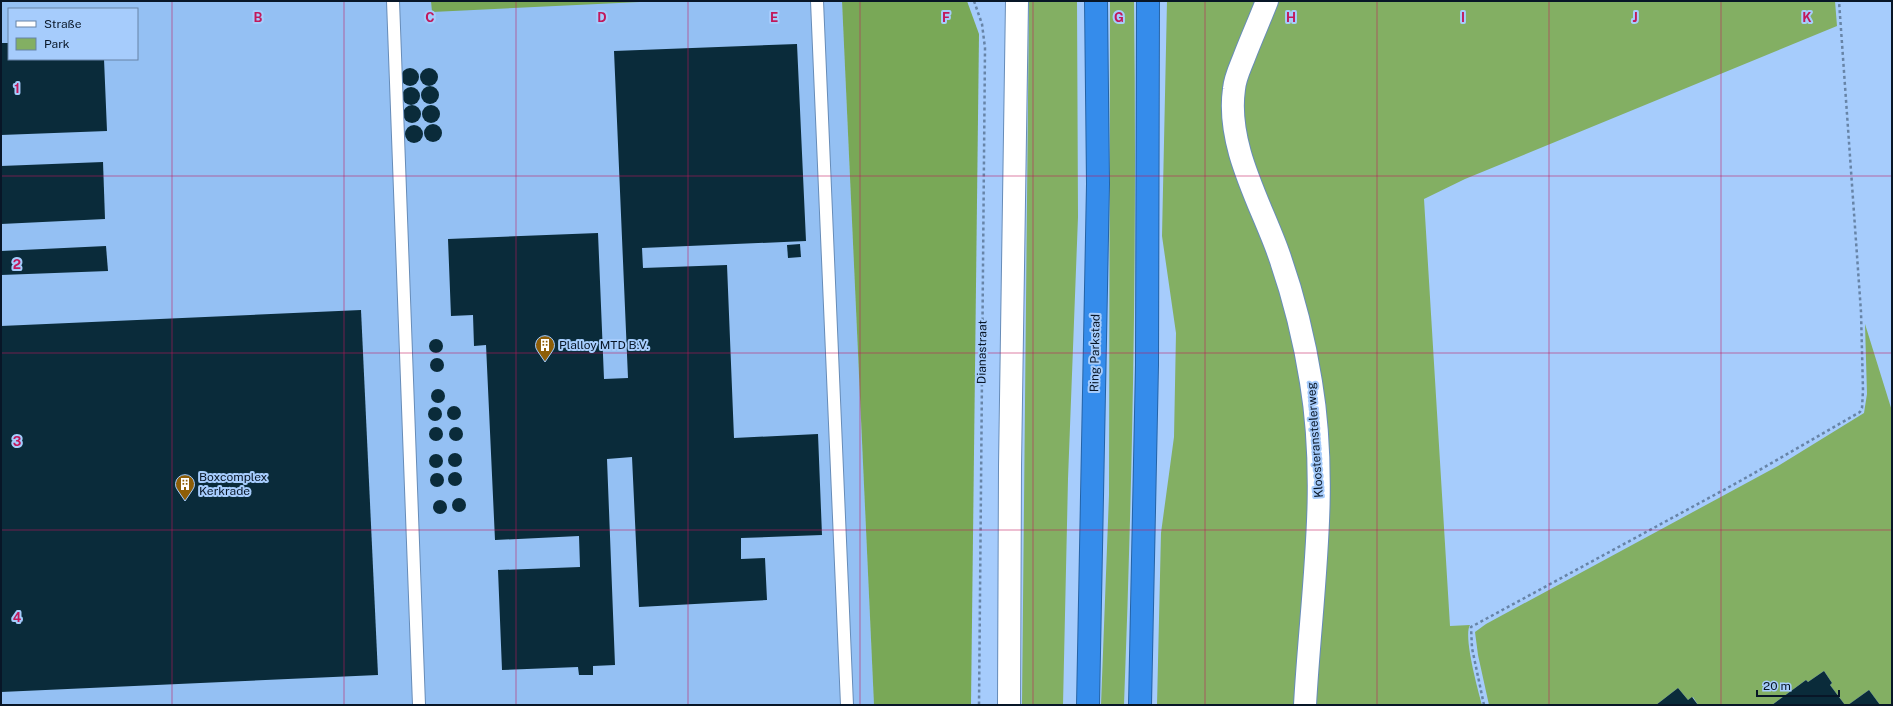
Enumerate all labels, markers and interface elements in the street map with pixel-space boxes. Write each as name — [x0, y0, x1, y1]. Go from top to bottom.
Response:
legend — [8, 8, 138, 60]
text: B — [254, 10, 263, 25]
text: C — [425, 10, 435, 25]
text: D — [597, 10, 607, 25]
text: E — [770, 10, 778, 25]
text: F — [942, 10, 950, 25]
text: G — [1114, 10, 1124, 25]
text: H — [1286, 10, 1296, 25]
text: I — [1461, 10, 1465, 25]
text: J — [1632, 10, 1638, 25]
text: K — [1802, 10, 1812, 25]
text: Straße — [44, 17, 82, 31]
text: Park — [44, 37, 70, 51]
text: 1 — [14, 81, 20, 96]
text: 2 — [13, 257, 21, 272]
street label: Ring Parkstad — [1087, 314, 1103, 392]
street label: Dianastraat — [974, 319, 990, 384]
building icon: Plalloy MTD B.V. — [534, 334, 556, 362]
place label: Plalloy MTD B.V. — [559, 338, 649, 352]
street label: Kloosteranstelerweg — [1304, 382, 1326, 498]
text: 3 — [13, 434, 22, 449]
place label: Boxcomplex Kerkrade — [199, 470, 268, 498]
building icon: Boxcomplex Kerkrade — [174, 473, 196, 501]
text: 4 — [13, 610, 22, 625]
scale bar — [1757, 672, 1839, 698]
text: 20 m — [1763, 679, 1791, 693]

